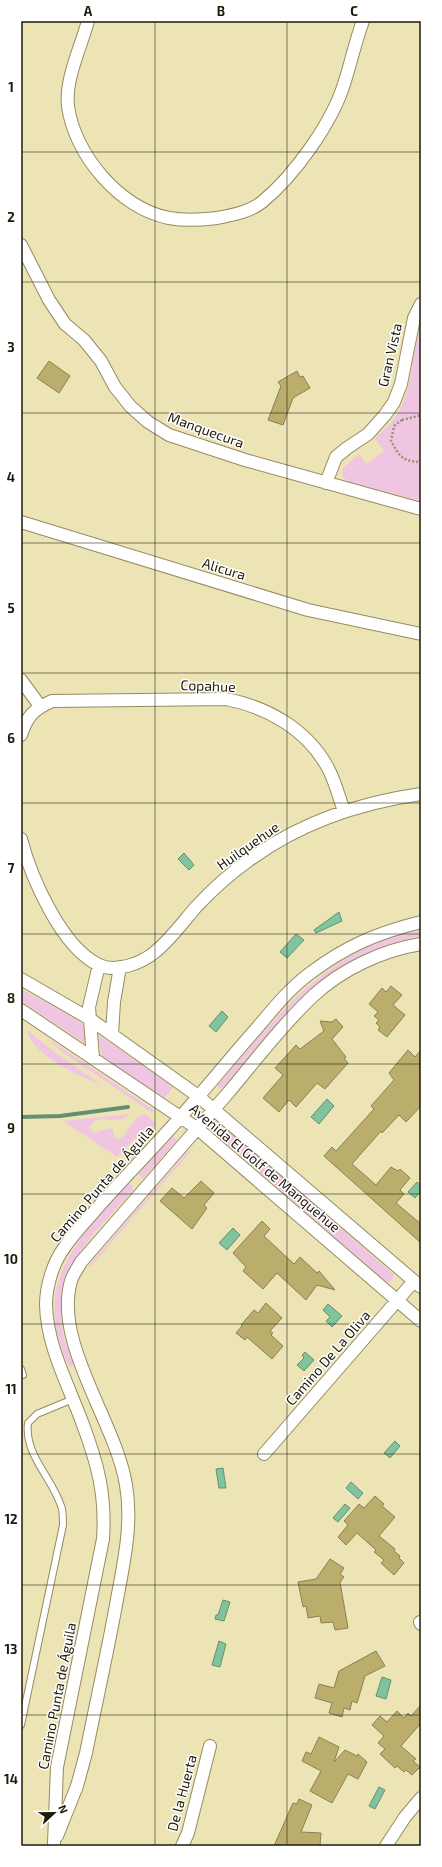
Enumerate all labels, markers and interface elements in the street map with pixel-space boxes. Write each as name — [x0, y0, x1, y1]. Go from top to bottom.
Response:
text: A — [84, 3, 93, 19]
text: B — [217, 3, 225, 19]
text: C — [350, 3, 358, 19]
text: 1 — [8, 79, 14, 95]
text: 2 — [7, 209, 15, 225]
street label: Gran Vista — [374, 321, 405, 389]
text: 3 — [7, 339, 15, 355]
street label: Manquecura — [166, 408, 247, 451]
text: 4 — [7, 469, 15, 485]
street label: Alicura — [200, 554, 248, 583]
text: 5 — [7, 600, 15, 616]
street label: Copahue — [180, 676, 236, 695]
text: 6 — [7, 730, 15, 746]
street label: Huilquehue — [213, 818, 282, 873]
text: 7 — [8, 860, 15, 876]
text: 8 — [7, 990, 15, 1006]
street label: Avenida El Golf de Manquehue — [187, 1100, 344, 1236]
text: 9 — [7, 1120, 15, 1136]
street label: Camino Punta de Águila — [46, 1122, 157, 1246]
text: 10 — [4, 1251, 18, 1267]
street label: Camino De La Oliva — [282, 1307, 374, 1409]
text: 11 — [5, 1381, 17, 1397]
text: 12 — [4, 1511, 18, 1527]
street label: Camino Punta de Águila — [34, 1621, 79, 1771]
text: 13 — [5, 1641, 18, 1657]
street label: De la Huerta — [163, 1753, 200, 1833]
text: 14 — [4, 1771, 18, 1787]
north arrow — [34, 1793, 74, 1833]
text: N — [56, 1803, 71, 1815]

